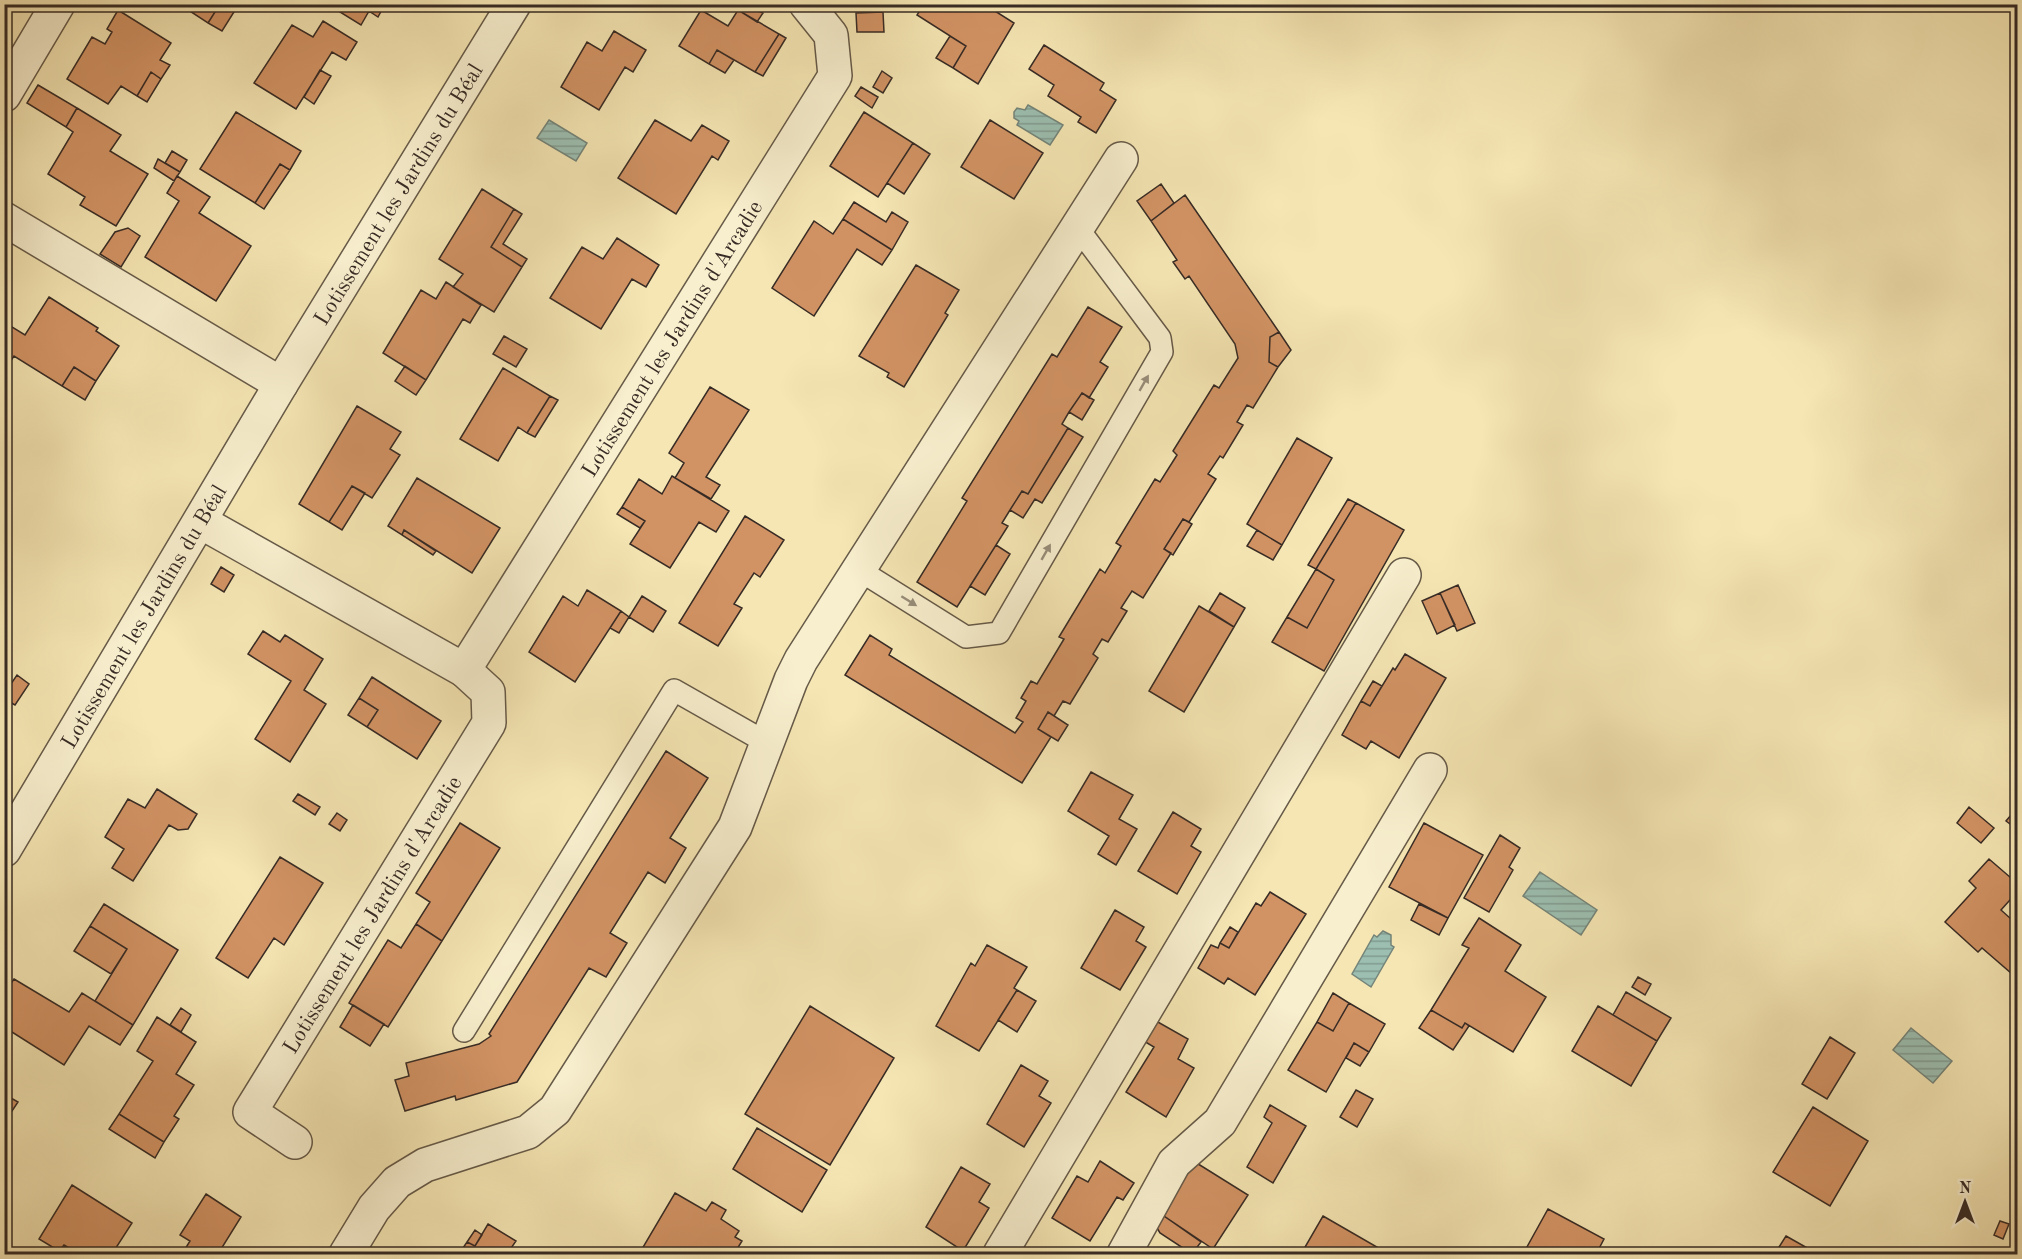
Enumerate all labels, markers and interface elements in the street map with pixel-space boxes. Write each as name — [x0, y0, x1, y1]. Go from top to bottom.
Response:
street label: Lotissement les Jardins du Béal — [311, 60, 488, 330]
street label: Lotissement les Jardins d'Arcadie — [579, 197, 767, 481]
one-way arrow — [1139, 374, 1149, 391]
street label: Lotissement les Jardins du Béal — [58, 482, 231, 753]
one-way arrow — [1041, 544, 1052, 560]
one-way arrow — [900, 595, 917, 606]
street label: Lotissement les Jardins d'Arcadie — [280, 773, 467, 1058]
north arrow — [1935, 1172, 1995, 1232]
text: N — [1959, 1181, 1972, 1197]

